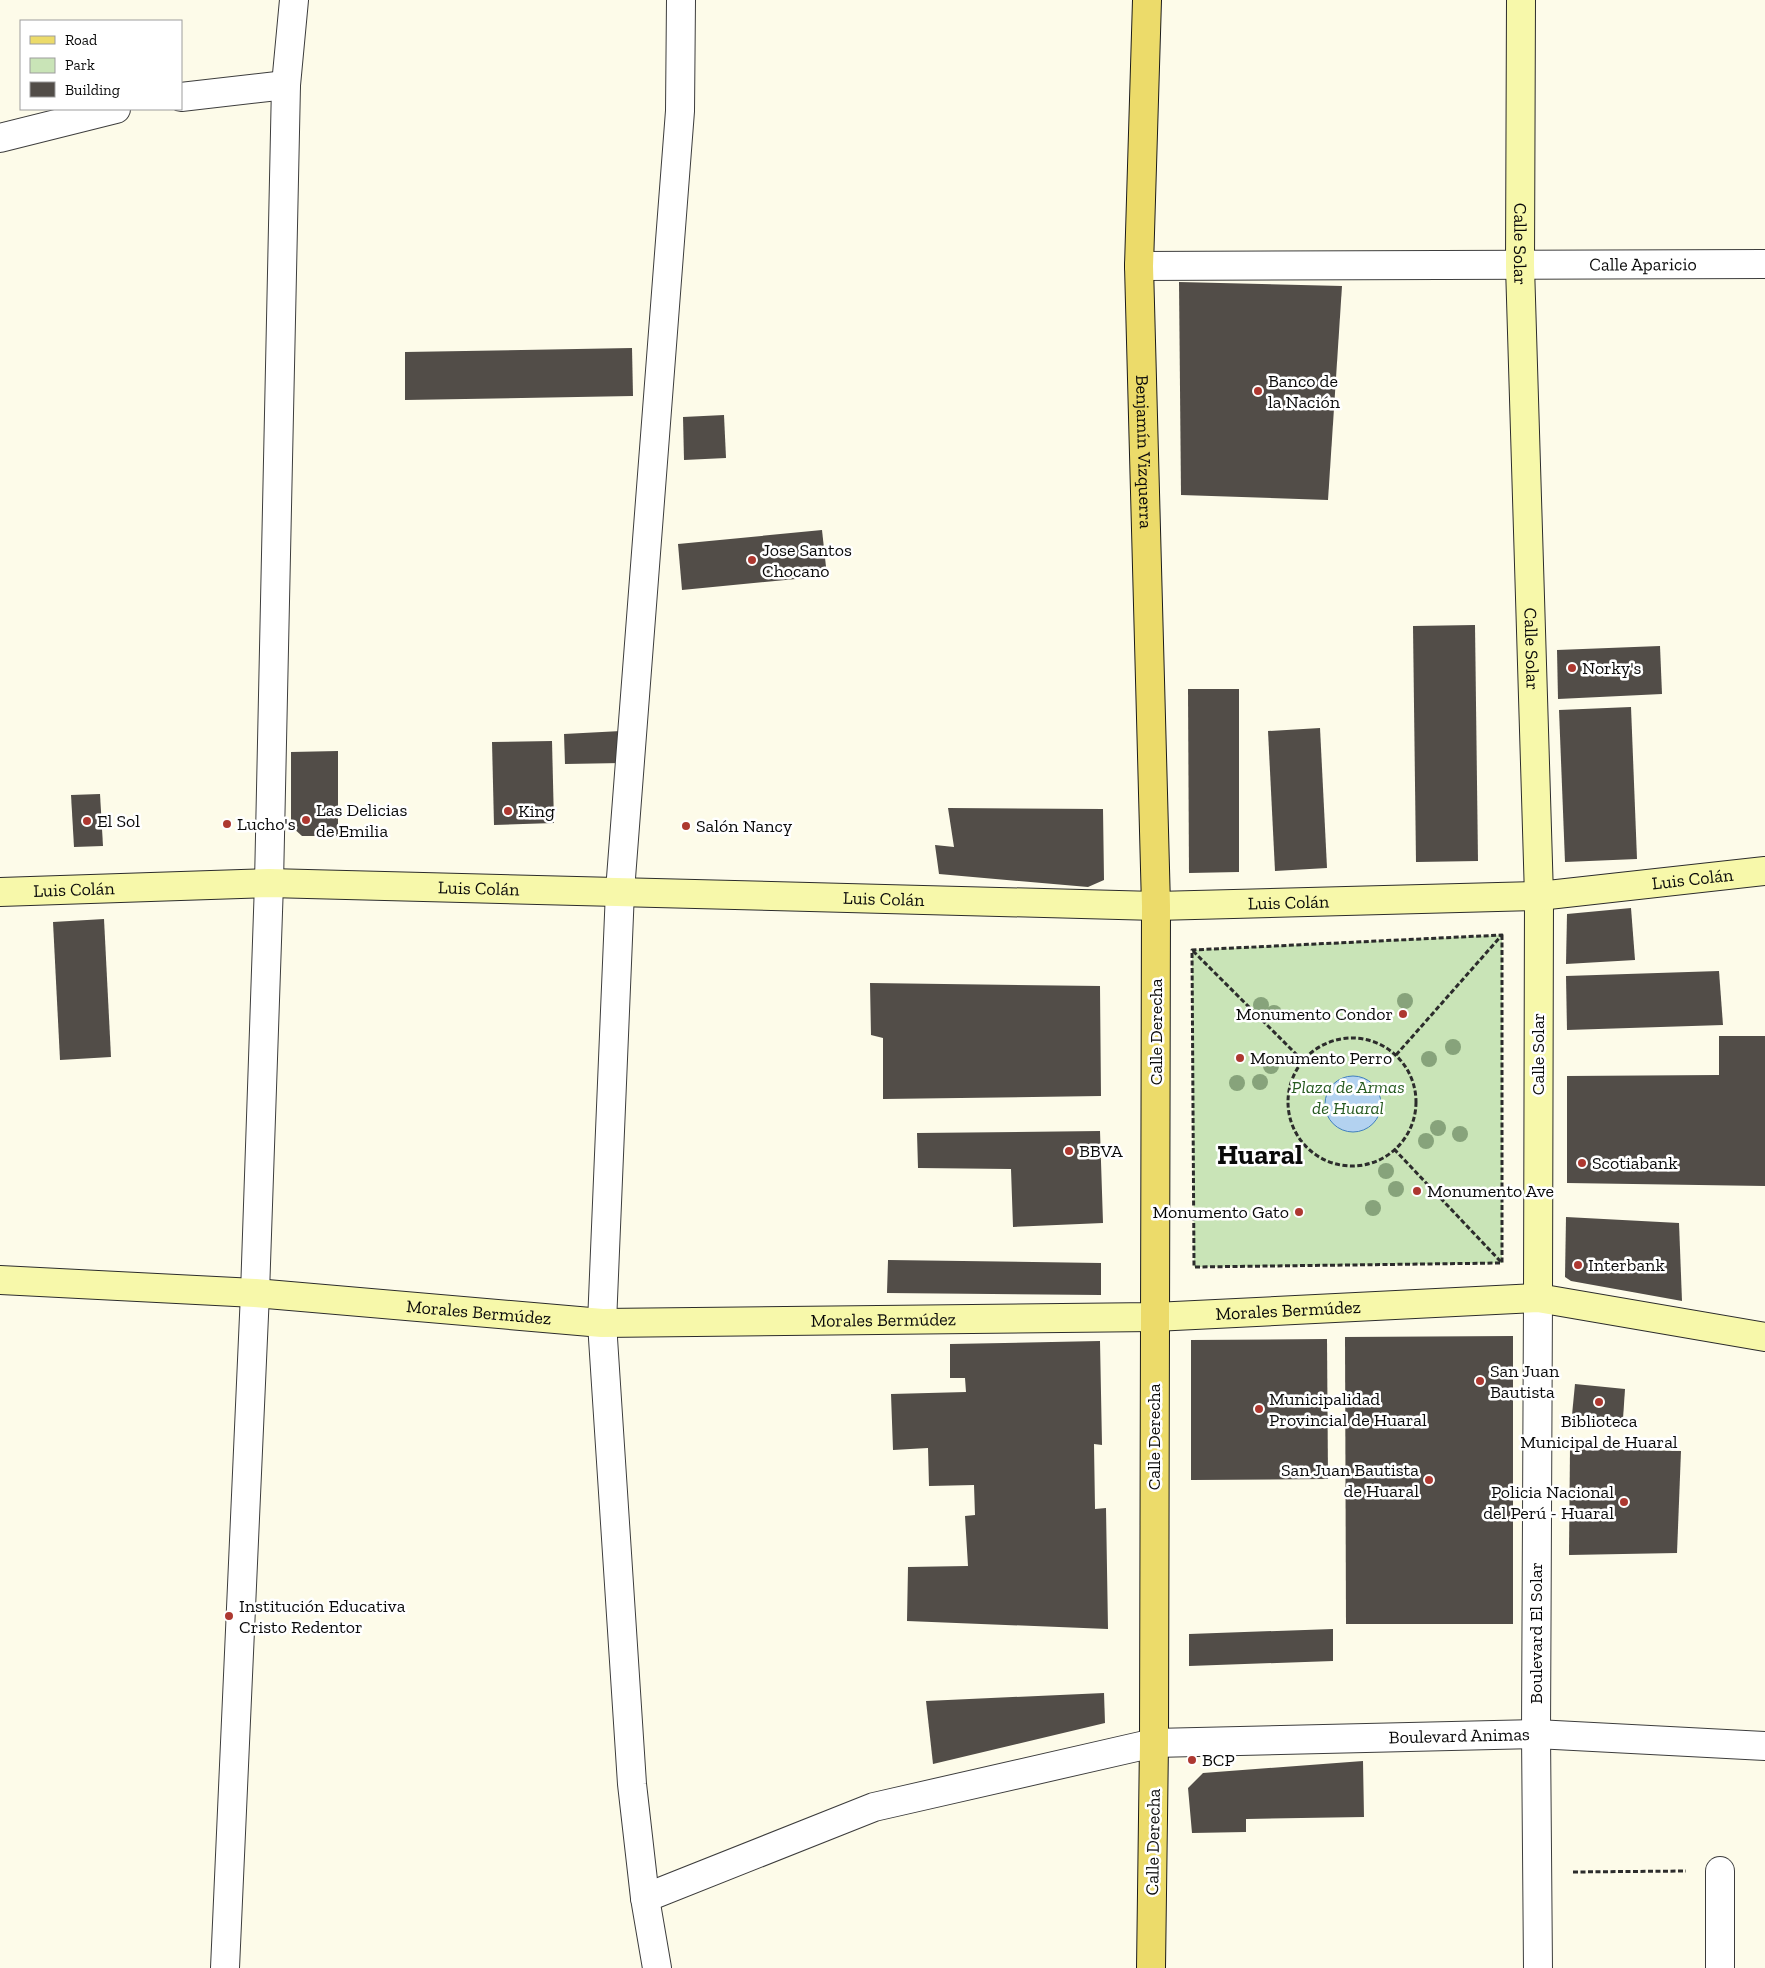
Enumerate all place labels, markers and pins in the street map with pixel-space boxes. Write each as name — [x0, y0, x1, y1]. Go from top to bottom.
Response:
place label: Banco de la Nación — [1268, 370, 1341, 413]
marker: Banco de la Nación — [1252, 385, 1264, 397]
place label: Jose Santos Chocano — [762, 539, 852, 582]
marker: Jose Santos Chocano — [746, 554, 758, 566]
place label: Norky's — [1582, 657, 1642, 679]
marker: Norky's — [1566, 662, 1578, 674]
place label: Las Delicias de Emilia — [316, 799, 408, 842]
place label: King — [518, 800, 555, 822]
marker: King — [502, 805, 514, 817]
place label: El Sol — [97, 810, 140, 832]
place label: Lucho's — [237, 813, 296, 835]
marker: Las Delicias de Emilia — [300, 814, 312, 826]
marker: El Sol — [81, 815, 93, 827]
place label: Salón Nancy — [696, 815, 793, 837]
marker: Lucho's — [221, 818, 233, 830]
marker: Salón Nancy — [680, 820, 692, 832]
place label: Monumento Condor — [1236, 1003, 1393, 1025]
marker: Monumento Condor — [1397, 1008, 1409, 1020]
place label: Monumento Perro — [1250, 1047, 1392, 1069]
marker: Monumento Perro — [1234, 1052, 1246, 1064]
place label: BBVA — [1079, 1140, 1123, 1162]
marker: BBVA — [1063, 1145, 1075, 1157]
place label: Scotiabank — [1592, 1152, 1678, 1174]
marker: Scotiabank — [1576, 1157, 1588, 1169]
place label: Monumento Ave — [1427, 1180, 1554, 1202]
marker: Monumento Ave — [1411, 1185, 1423, 1197]
place label: Monumento Gato — [1153, 1201, 1289, 1223]
marker: Monumento Gato — [1293, 1206, 1305, 1218]
place label: Interbank — [1588, 1254, 1665, 1276]
marker: Interbank — [1572, 1259, 1584, 1271]
place label: San Juan Bautista — [1490, 1360, 1560, 1403]
marker: San Juan Bautista — [1474, 1375, 1486, 1387]
place label: Municipalidad Provincial de Huaral — [1269, 1388, 1427, 1431]
marker: Biblioteca Municipal de Huaral — [1593, 1396, 1605, 1408]
marker: Municipalidad Provincial de Huaral — [1253, 1403, 1265, 1415]
place label: Biblioteca Municipal de Huaral — [1520, 1410, 1678, 1453]
place label: San Juan Bautista de Huaral — [1281, 1459, 1419, 1502]
marker: San Juan Bautista de Huaral — [1423, 1474, 1435, 1486]
place label: Policia Nacional del Perú - Huaral — [1483, 1481, 1614, 1524]
marker: Policia Nacional del Perú - Huaral — [1618, 1496, 1630, 1508]
place label: Institución Educativa Cristo Redentor — [239, 1595, 406, 1638]
marker: Institución Educativa Cristo Redentor — [223, 1610, 235, 1622]
place label: BCP — [1202, 1749, 1235, 1771]
marker: BCP — [1186, 1754, 1198, 1766]

